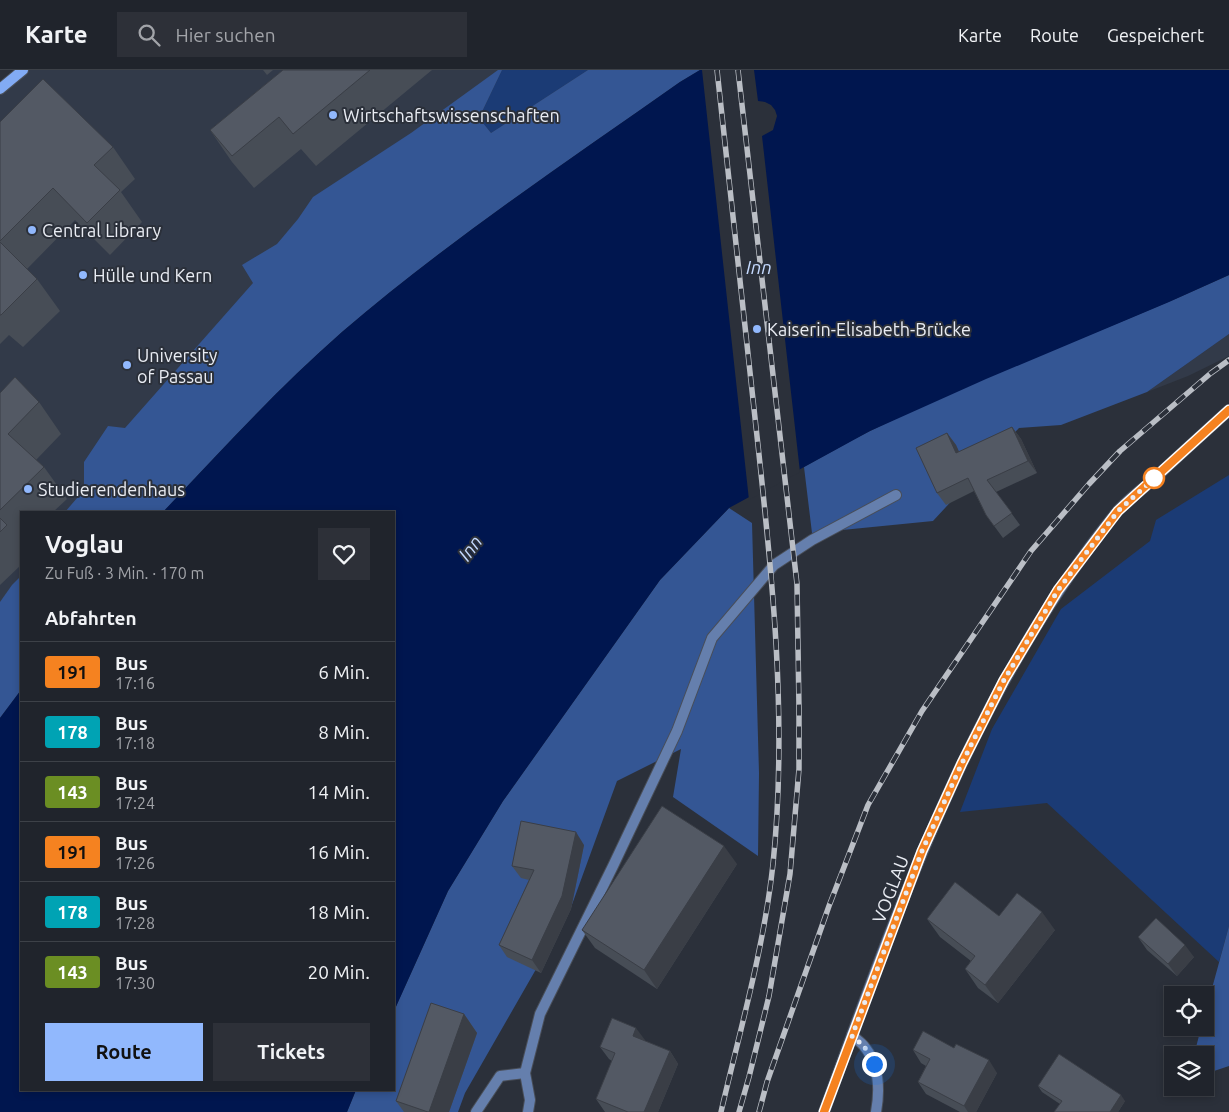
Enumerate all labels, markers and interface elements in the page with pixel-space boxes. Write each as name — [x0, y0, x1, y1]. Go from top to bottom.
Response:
search box — [117, 12, 467, 57]
text: Karte — [25, 21, 87, 48]
icon: search — [135, 21, 163, 49]
text: Hier suchen — [175, 24, 276, 46]
text: Karte — [958, 25, 1002, 45]
text: Route — [1030, 25, 1079, 45]
text: Gespeichert — [1107, 25, 1204, 45]
place label: Wirtschaftswissenschaften — [343, 105, 560, 125]
marker: Wirtschaftswissenschaften — [327, 109, 339, 121]
place label: Central Library — [42, 220, 162, 240]
marker: Central Library — [26, 224, 38, 236]
water label: Inn — [746, 256, 772, 278]
place label: Hülle und Kern — [93, 265, 212, 285]
marker: Hülle und Kern — [77, 269, 89, 281]
place label: Kaiserin-Elisabeth-Brücke — [767, 319, 971, 339]
marker: Kaiserin-Elisabeth-Brücke — [751, 323, 763, 335]
place label: University of Passau — [137, 345, 218, 386]
marker: University of Passau — [121, 359, 133, 371]
unlabelled marker — [1143, 467, 1165, 489]
place label: Studierendenhaus — [38, 479, 185, 499]
marker: Studierendenhaus — [22, 483, 34, 495]
button: heart — [318, 528, 370, 580]
text: Voglau — [45, 531, 124, 558]
water label: Inn — [453, 531, 487, 565]
text: Zu Fuß · 3 Min. · 170 m — [45, 564, 204, 582]
text: Abfahrten — [45, 607, 137, 629]
text: Bus — [115, 652, 148, 674]
text: 6 Min. — [318, 661, 370, 683]
text: 191 — [57, 662, 88, 682]
text: 17:16 — [115, 674, 155, 692]
text: Bus — [115, 712, 148, 734]
text: 8 Min. — [318, 721, 370, 743]
text: 178 — [57, 722, 88, 742]
text: 17:18 — [115, 734, 155, 752]
text: Bus — [115, 772, 148, 794]
text: 14 Min. — [308, 781, 370, 803]
text: 143 — [57, 782, 88, 802]
text: 17:24 — [115, 794, 155, 812]
text: Bus — [115, 832, 148, 854]
text: 16 Min. — [308, 841, 370, 863]
text: 191 — [57, 842, 88, 862]
street label: VOGLAU — [868, 852, 912, 926]
text: 17:26 — [115, 854, 155, 872]
text: Bus — [115, 892, 148, 914]
text: 18 Min. — [308, 901, 370, 923]
text: 178 — [57, 902, 88, 922]
text: 17:28 — [115, 914, 155, 932]
text: Bus — [115, 952, 148, 974]
text: 20 Min. — [308, 961, 370, 983]
text: 143 — [57, 962, 88, 982]
text: 17:30 — [115, 974, 155, 992]
map controls — [1164, 986, 1214, 1096]
button: locate — [1164, 986, 1214, 1036]
button: Route — [45, 1023, 203, 1081]
button: Tickets — [213, 1023, 370, 1081]
button: layers — [1164, 1046, 1214, 1096]
your location — [862, 1052, 887, 1077]

